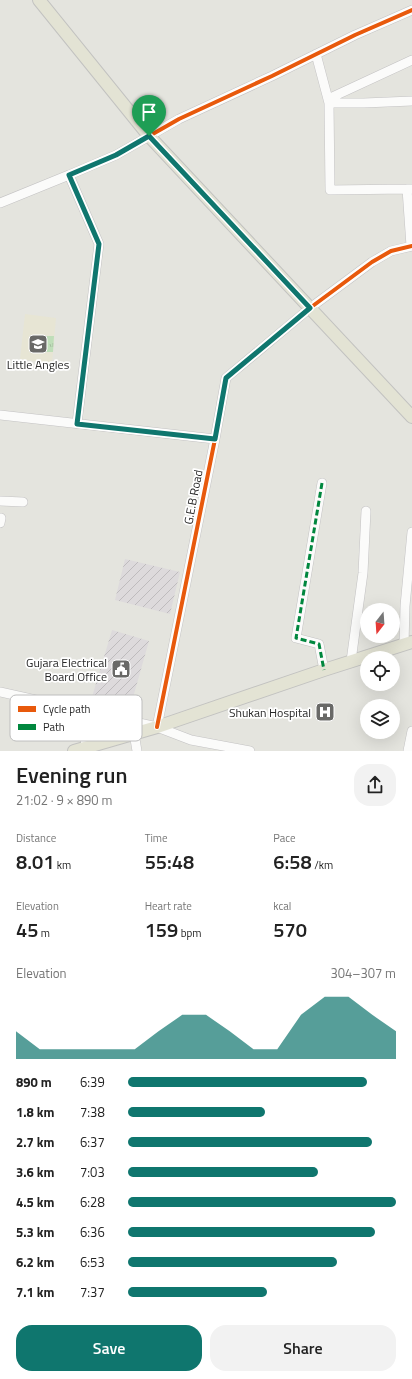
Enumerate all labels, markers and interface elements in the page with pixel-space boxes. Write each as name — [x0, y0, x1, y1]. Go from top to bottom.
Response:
pin — [132, 95, 166, 136]
icon: arrive — [138, 101, 160, 123]
school or university icon: Little Angles — [27, 333, 49, 355]
place label: Little Angles — [7, 355, 70, 374]
street label: G.E.B Road — [178, 468, 208, 526]
north arrow — [360, 603, 400, 643]
map controls — [360, 603, 400, 739]
button: locate — [360, 651, 400, 691]
place label: Gujara Electrical Board Office — [26, 653, 107, 686]
public building icon: Gujara Electrical Board Office — [110, 658, 132, 680]
legend — [10, 695, 142, 741]
button: layers — [360, 699, 400, 739]
text: Cycle path — [43, 701, 91, 717]
hospital icon: Shukan Hospital — [314, 701, 336, 723]
place label: Shukan Hospital — [229, 703, 311, 722]
text: Path — [43, 719, 65, 735]
text: Evening run — [16, 758, 127, 792]
button: share — [354, 764, 396, 806]
text: 21:02 · 9 × 890 m — [16, 790, 112, 810]
text: Distance — [16, 830, 56, 846]
text: Time — [145, 830, 168, 846]
text: Pace — [273, 830, 296, 846]
text: 8.01 — [16, 846, 54, 877]
text: 55:48 — [145, 846, 194, 877]
text: 6:58 — [273, 846, 312, 877]
text: km — [54, 857, 71, 873]
text: /km — [312, 857, 333, 873]
text: Elevation — [16, 898, 59, 914]
text: Heart rate — [145, 898, 192, 914]
text: kcal — [273, 898, 291, 914]
text: 45 — [16, 914, 38, 945]
text: 159 — [145, 914, 178, 945]
text: 570 — [273, 914, 307, 945]
text: m — [38, 925, 50, 941]
text: bpm — [178, 925, 201, 941]
text: Elevation — [16, 963, 67, 983]
text: 304–307 m — [330, 963, 396, 983]
text: 890 m — [16, 1072, 52, 1092]
text: 6:39 — [80, 1072, 105, 1092]
text: 1.8 km — [16, 1102, 54, 1122]
text: 7:38 — [80, 1102, 105, 1122]
text: 2.7 km — [16, 1132, 54, 1152]
text: 6:37 — [80, 1132, 105, 1152]
text: 3.6 km — [16, 1162, 54, 1182]
text: 7:03 — [80, 1162, 105, 1182]
text: 4.5 km — [16, 1192, 54, 1212]
text: 6:28 — [80, 1192, 105, 1212]
text: 5.3 km — [16, 1222, 54, 1242]
text: 6:36 — [80, 1222, 105, 1242]
text: 6.2 km — [16, 1252, 54, 1272]
text: 6:53 — [80, 1252, 105, 1272]
text: 7.1 km — [16, 1282, 54, 1302]
text: 7:37 — [80, 1282, 105, 1302]
button: Save — [16, 1325, 202, 1371]
button: Share — [210, 1325, 396, 1371]

